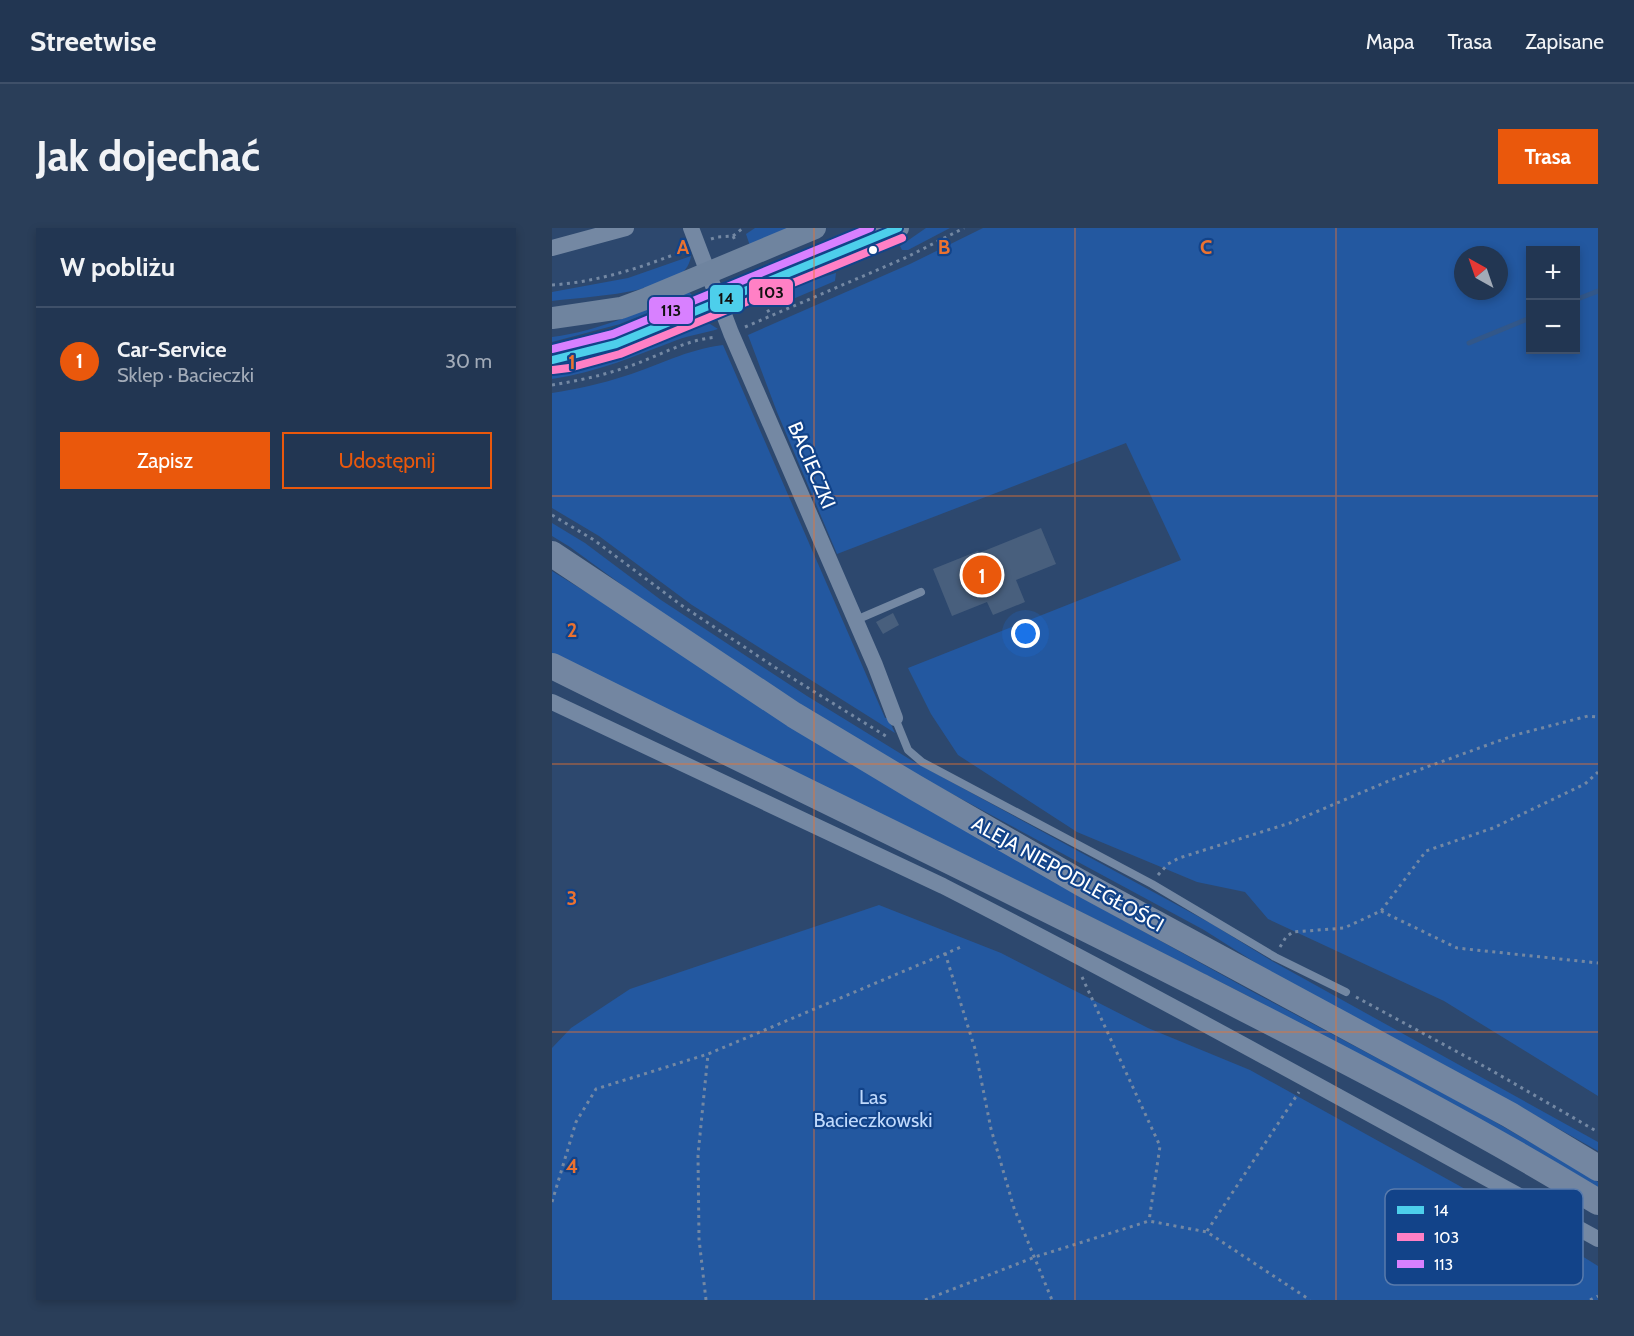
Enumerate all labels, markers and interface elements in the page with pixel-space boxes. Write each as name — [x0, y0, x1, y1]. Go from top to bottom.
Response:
text: Streetwise — [30, 24, 156, 58]
text: Mapa — [1366, 29, 1414, 54]
text: Trasa — [1447, 29, 1492, 54]
text: Zapisane — [1525, 29, 1604, 54]
button: Trasa — [1498, 129, 1598, 184]
text: Jak dojechać — [36, 130, 260, 182]
text: A — [677, 235, 690, 259]
text: B — [938, 235, 950, 259]
text: C — [1200, 235, 1212, 259]
unlabelled marker — [867, 244, 879, 256]
north arrow — [1454, 246, 1508, 300]
map controls — [1526, 246, 1580, 354]
button: + — [1526, 246, 1580, 300]
text: W pobliżu — [60, 251, 175, 283]
line badge: 103 — [748, 278, 794, 306]
text: 103 — [758, 283, 784, 302]
line badge: 14 — [709, 284, 744, 313]
text: 14 — [718, 289, 734, 308]
line badge: 113 — [648, 296, 694, 325]
button: − — [1526, 300, 1580, 354]
text: 113 — [661, 301, 681, 320]
text: Car-Service — [117, 336, 227, 363]
text: 1 — [76, 349, 83, 373]
text: 30 m — [445, 349, 492, 373]
text: 1 — [568, 350, 576, 374]
text: Sklep · Bacieczki — [117, 363, 254, 387]
street label: BACIECZKI — [783, 418, 841, 512]
button: Zapisz — [60, 432, 270, 489]
button: Udostępnij — [282, 432, 492, 489]
pin: 1 — [962, 552, 1002, 598]
text: 2 — [567, 618, 577, 642]
your location — [1011, 619, 1040, 648]
street label: ALEJA NIEPODLEGŁOŚCI — [968, 811, 1168, 937]
text: 3 — [567, 886, 577, 910]
park label: Las Bacieczkowski — [814, 1085, 933, 1132]
text: 4 — [566, 1154, 578, 1178]
legend — [1385, 1189, 1583, 1285]
text: 14 — [1434, 1201, 1448, 1220]
text: 103 — [1434, 1228, 1459, 1247]
text: 113 — [1434, 1255, 1453, 1274]

